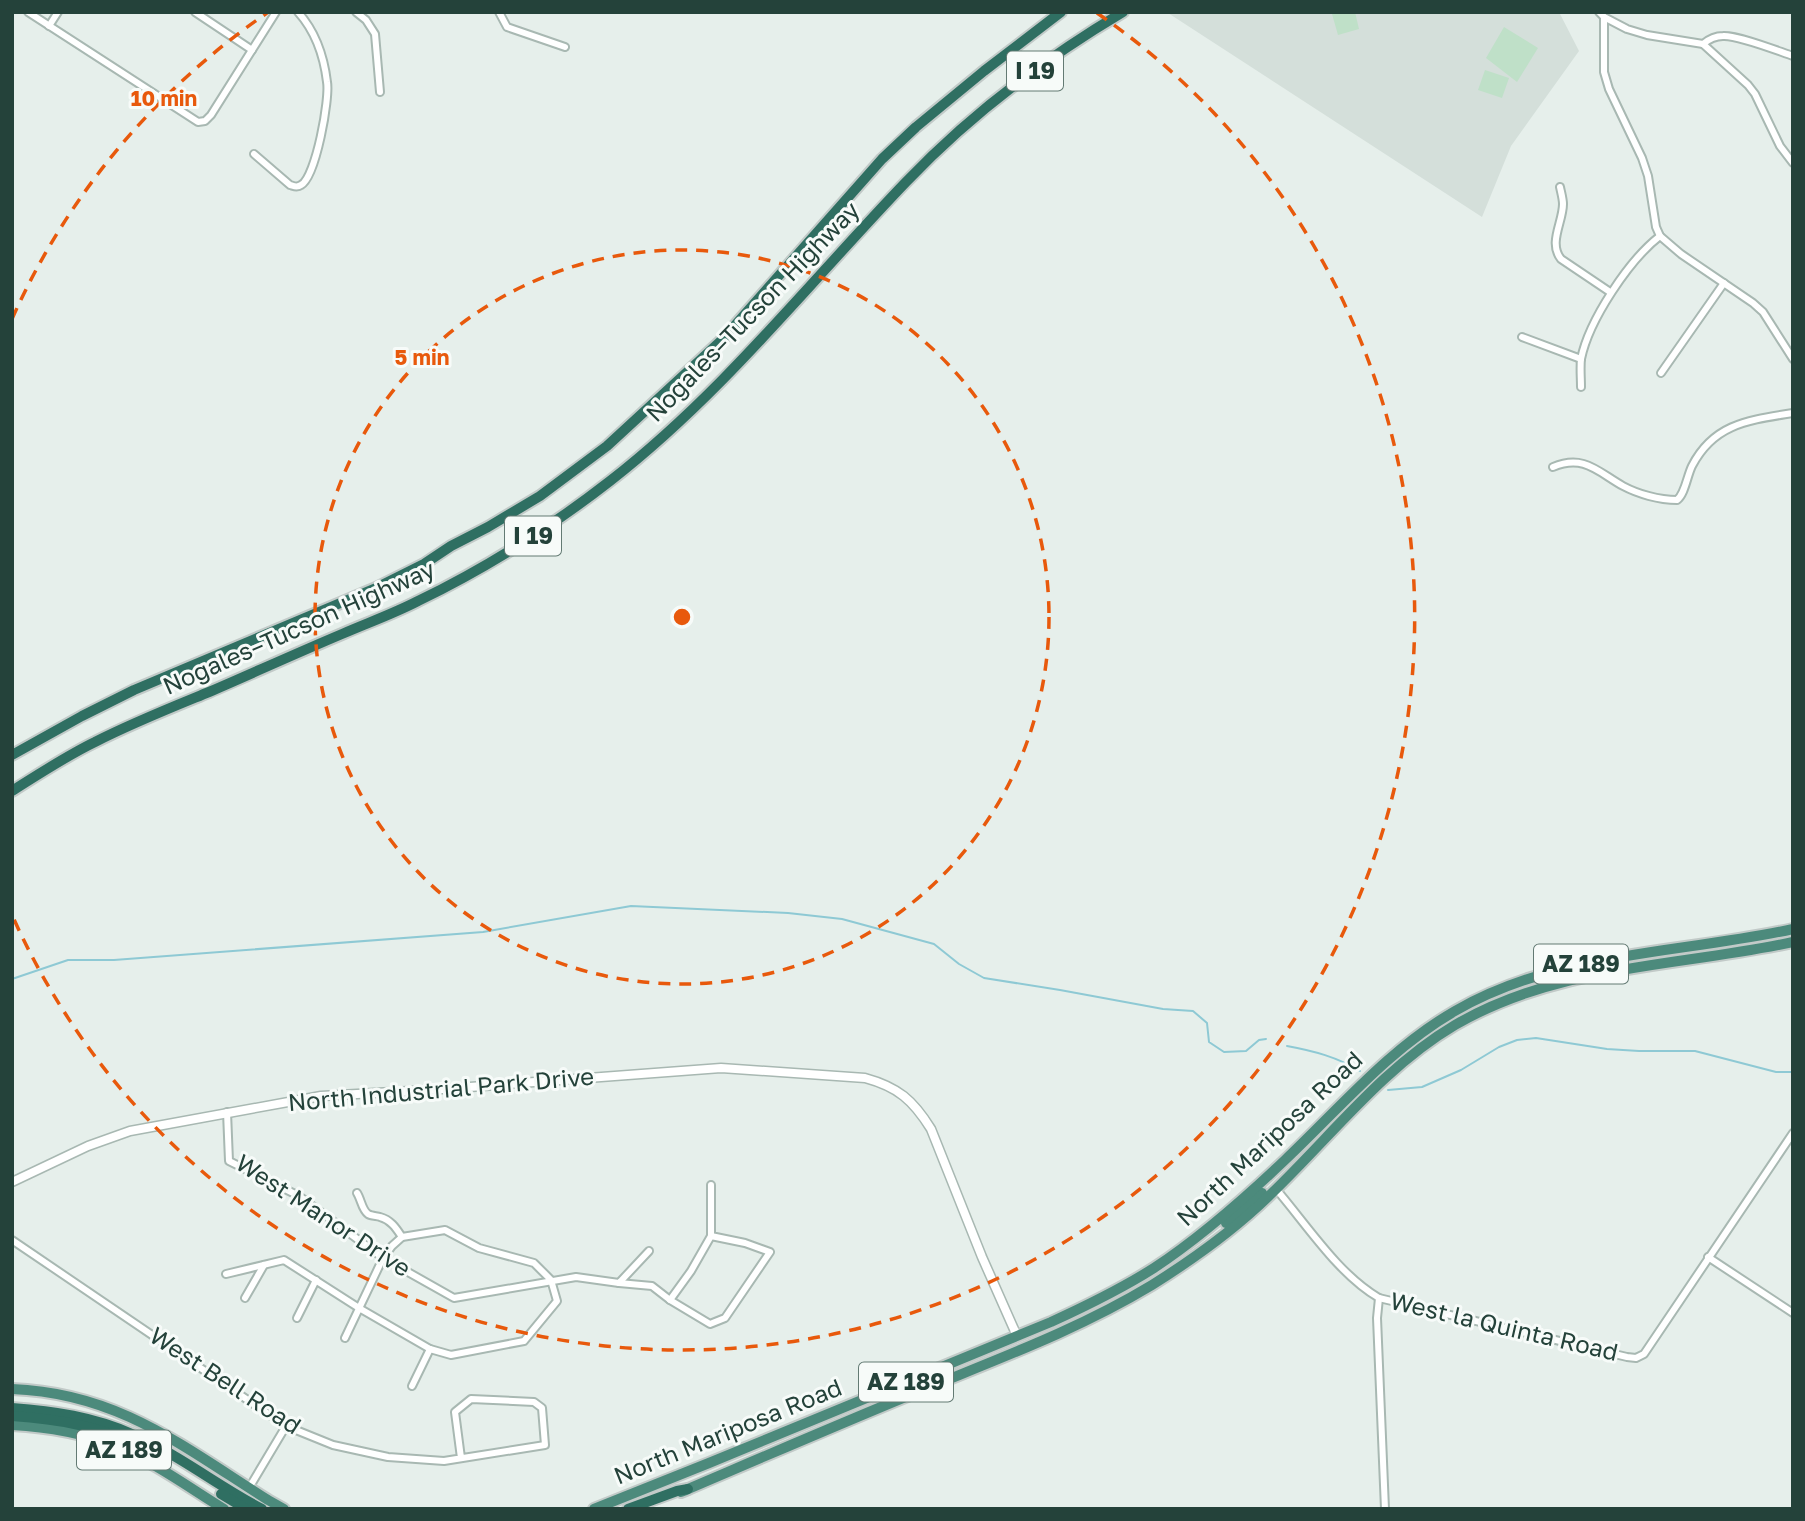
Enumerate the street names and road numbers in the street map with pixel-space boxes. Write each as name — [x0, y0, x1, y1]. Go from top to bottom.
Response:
road number: I 19 — [1007, 52, 1063, 90]
street label: Nogales–Tucson Highway — [639, 195, 865, 427]
road number: I 19 — [505, 516, 561, 556]
street label: Nogales–Tucson Highway — [158, 553, 439, 700]
road number: AZ 189 — [1534, 945, 1628, 984]
street label: North Mariposa Road — [1170, 1044, 1368, 1231]
street label: North Industrial Park Drive — [287, 1061, 595, 1116]
street label: West Manor Drive — [231, 1147, 417, 1282]
street label: West la Quinta Road — [1388, 1285, 1621, 1366]
street label: West Bell Road — [145, 1320, 307, 1439]
road number: AZ 189 — [859, 1362, 953, 1401]
street label: North Mariposa Road — [609, 1372, 846, 1490]
road number: AZ 189 — [77, 1430, 171, 1470]

